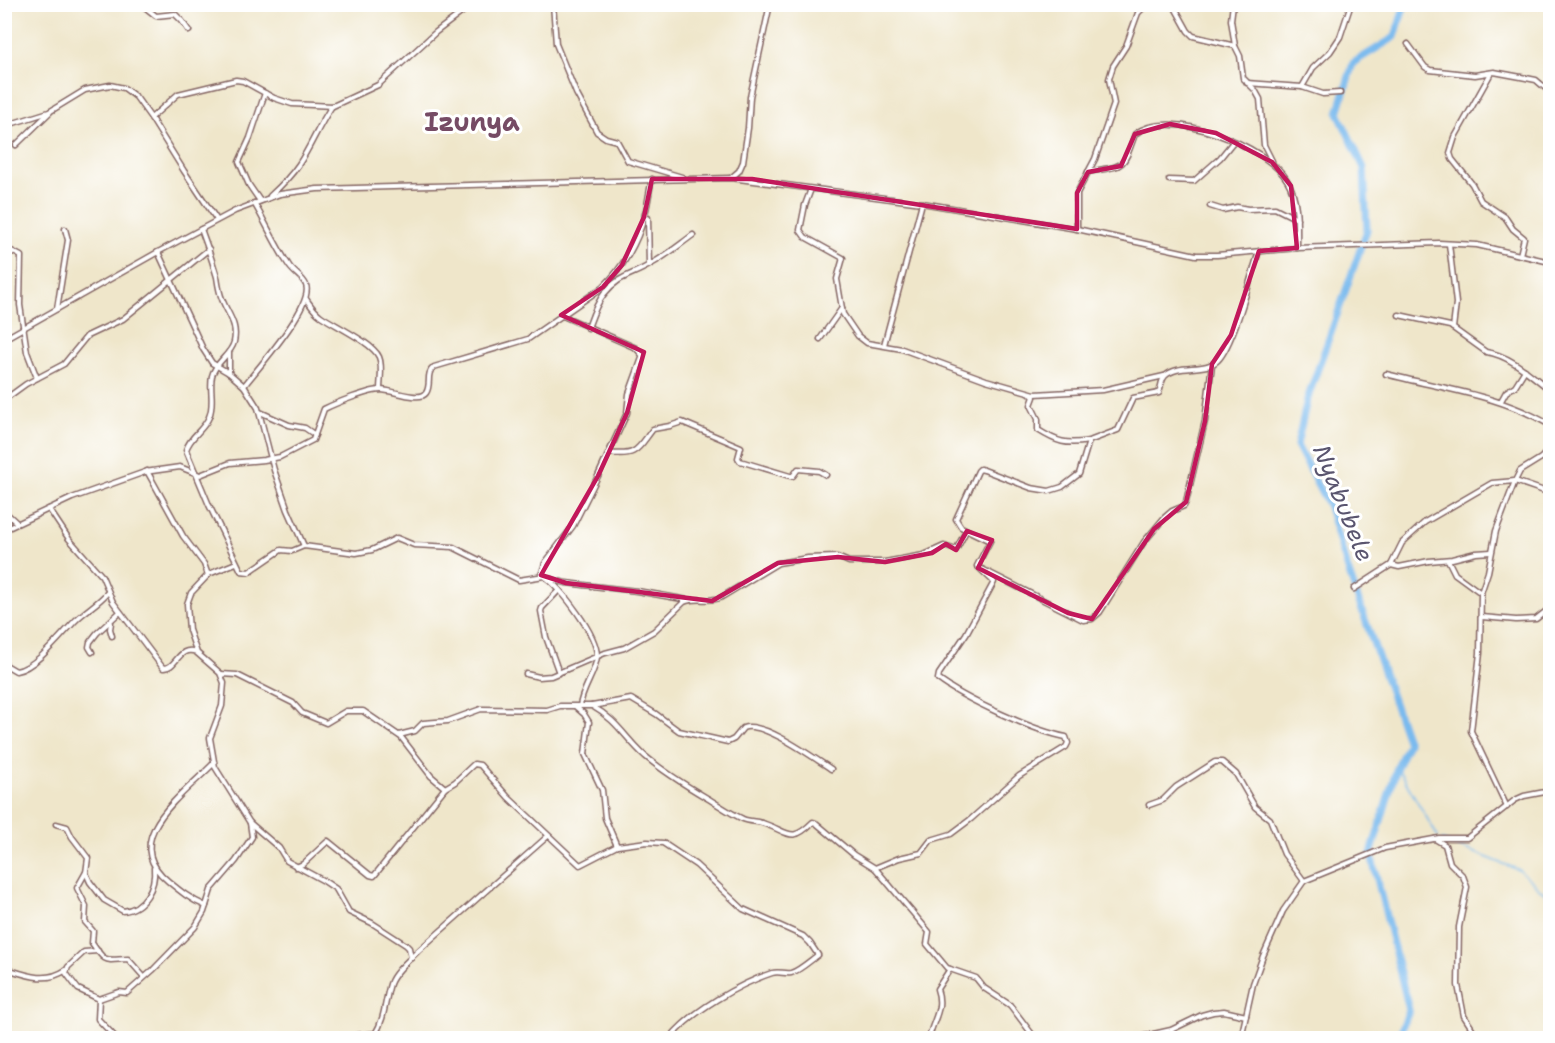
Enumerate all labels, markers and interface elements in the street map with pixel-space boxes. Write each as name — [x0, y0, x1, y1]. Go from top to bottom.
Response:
district label: Izunya — [424, 104, 520, 139]
water label: Nyabubele — [1305, 440, 1381, 566]

